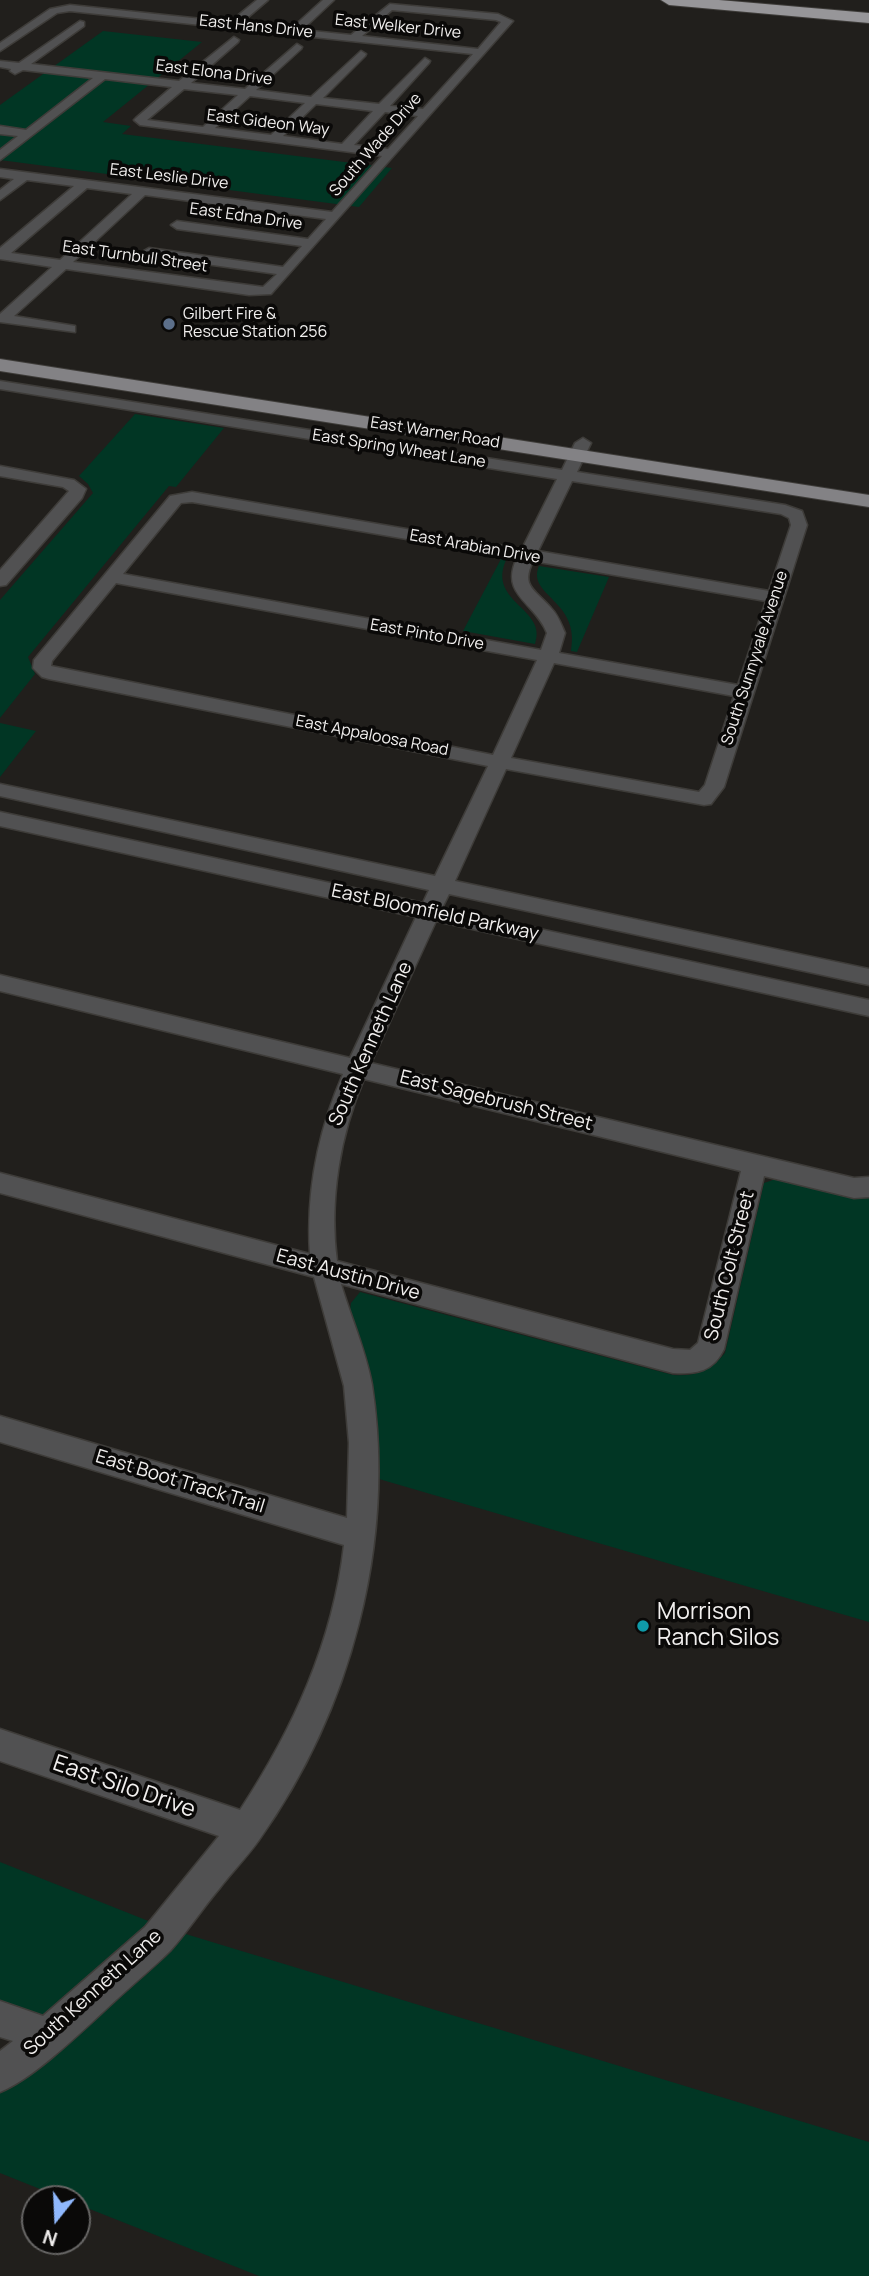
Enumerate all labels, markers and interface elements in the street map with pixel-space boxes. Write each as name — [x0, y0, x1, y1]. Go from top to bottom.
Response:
street label: East Hans Drive — [198, 11, 314, 43]
street label: East Welker Drive — [334, 11, 462, 43]
street label: East Elona Drive — [155, 56, 273, 90]
street label: South Wade Drive — [326, 89, 426, 201]
street label: East Gideon Way — [206, 106, 330, 140]
street label: East Leslie Drive — [109, 160, 229, 194]
street label: East Edna Drive — [188, 200, 304, 234]
street label: East Turnbull Street — [61, 237, 209, 277]
place label: Gilbert Fire & Rescue Station 256 — [183, 305, 328, 343]
marker: Gilbert Fire & Rescue Station 256 — [161, 316, 177, 332]
street label: East Warner Road — [369, 413, 501, 453]
street label: East Spring Wheat Lane — [311, 426, 487, 472]
street label: East Arabian Drive — [408, 526, 542, 568]
street label: South Sunnyvale Avenue — [718, 568, 792, 748]
street label: East Pinto Drive — [369, 616, 485, 654]
street label: East Appaloosa Road — [294, 712, 450, 760]
street label: East Bloomfield Parkway — [329, 880, 541, 946]
street label: South Kenneth Lane — [325, 958, 417, 1130]
street label: East Sagebrush Street — [397, 1066, 595, 1136]
street label: South Colt Street — [700, 1189, 760, 1343]
street label: East Austin Drive — [274, 1245, 422, 1305]
street label: East Boot Track Trail — [93, 1445, 267, 1519]
place label: Morrison Ranch Silos — [657, 1599, 779, 1653]
marker: Morrison Ranch Silos — [635, 1618, 651, 1634]
street label: East Silo Drive — [49, 1750, 199, 1824]
street label: South Kenneth Lane — [20, 1925, 166, 2061]
north arrow — [21, 2185, 91, 2255]
text: N — [40, 2224, 61, 2253]

